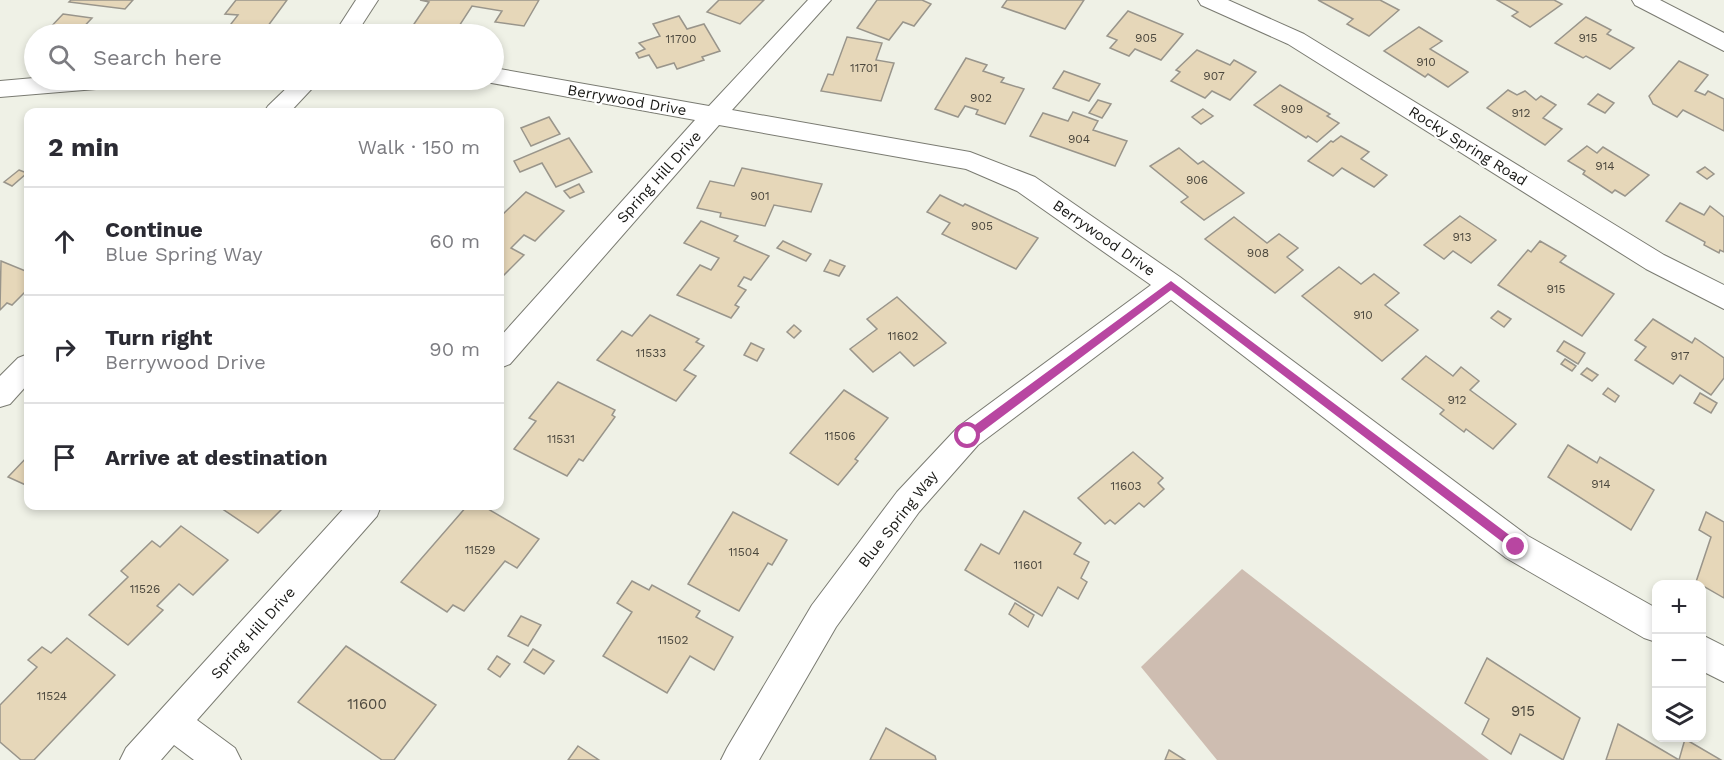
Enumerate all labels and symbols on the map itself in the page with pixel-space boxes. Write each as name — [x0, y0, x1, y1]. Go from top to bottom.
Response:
house number: 905 — [1135, 31, 1157, 45]
house number: 915 — [1578, 31, 1598, 45]
house number: 11700 — [666, 32, 696, 46]
house number: 910 — [1416, 55, 1436, 69]
house number: 11701 — [850, 61, 878, 75]
house number: 907 — [1203, 69, 1225, 83]
street label: Berrywood Drive — [566, 81, 688, 119]
house number: 902 — [970, 91, 992, 105]
house number: 909 — [1281, 102, 1303, 116]
street label: Rocky Spring Road — [1405, 102, 1531, 190]
house number: 912 — [1511, 106, 1531, 120]
street label: Spring Hill Drive — [613, 127, 705, 227]
house number: 904 — [1068, 132, 1090, 146]
house number: 914 — [1595, 159, 1615, 173]
house number: 906 — [1186, 173, 1208, 187]
house number: 901 — [750, 189, 770, 203]
street label: Berrywood Drive — [1049, 196, 1159, 280]
house number: 905 — [971, 219, 993, 233]
house number: 913 — [1452, 230, 1472, 244]
house number: 908 — [1247, 246, 1269, 260]
house number: 915 — [1546, 282, 1566, 296]
house number: 910 — [1353, 308, 1373, 322]
house number: 11602 — [887, 329, 919, 343]
house number: 11533 — [636, 346, 666, 360]
house number: 917 — [1671, 349, 1690, 363]
house number: 912 — [1447, 393, 1467, 407]
route start — [954, 422, 980, 448]
house number: 11506 — [824, 429, 856, 443]
house number: 11531 — [547, 432, 575, 446]
street label: Blue Spring Way — [855, 467, 942, 571]
house number: 914 — [1591, 477, 1611, 491]
house number: 11603 — [1111, 479, 1141, 493]
route end — [1502, 533, 1528, 559]
house number: 11529 — [465, 543, 495, 557]
house number: 11504 — [728, 545, 760, 559]
house number: 11601 — [1014, 558, 1042, 572]
house number: 11526 — [130, 582, 160, 596]
street label: Spring Hill Drive — [207, 583, 299, 683]
house number: 11502 — [658, 633, 688, 647]
house number: 11524 — [37, 689, 67, 703]
house number: 11600 — [347, 695, 387, 713]
house number: 915 — [1511, 702, 1535, 720]

